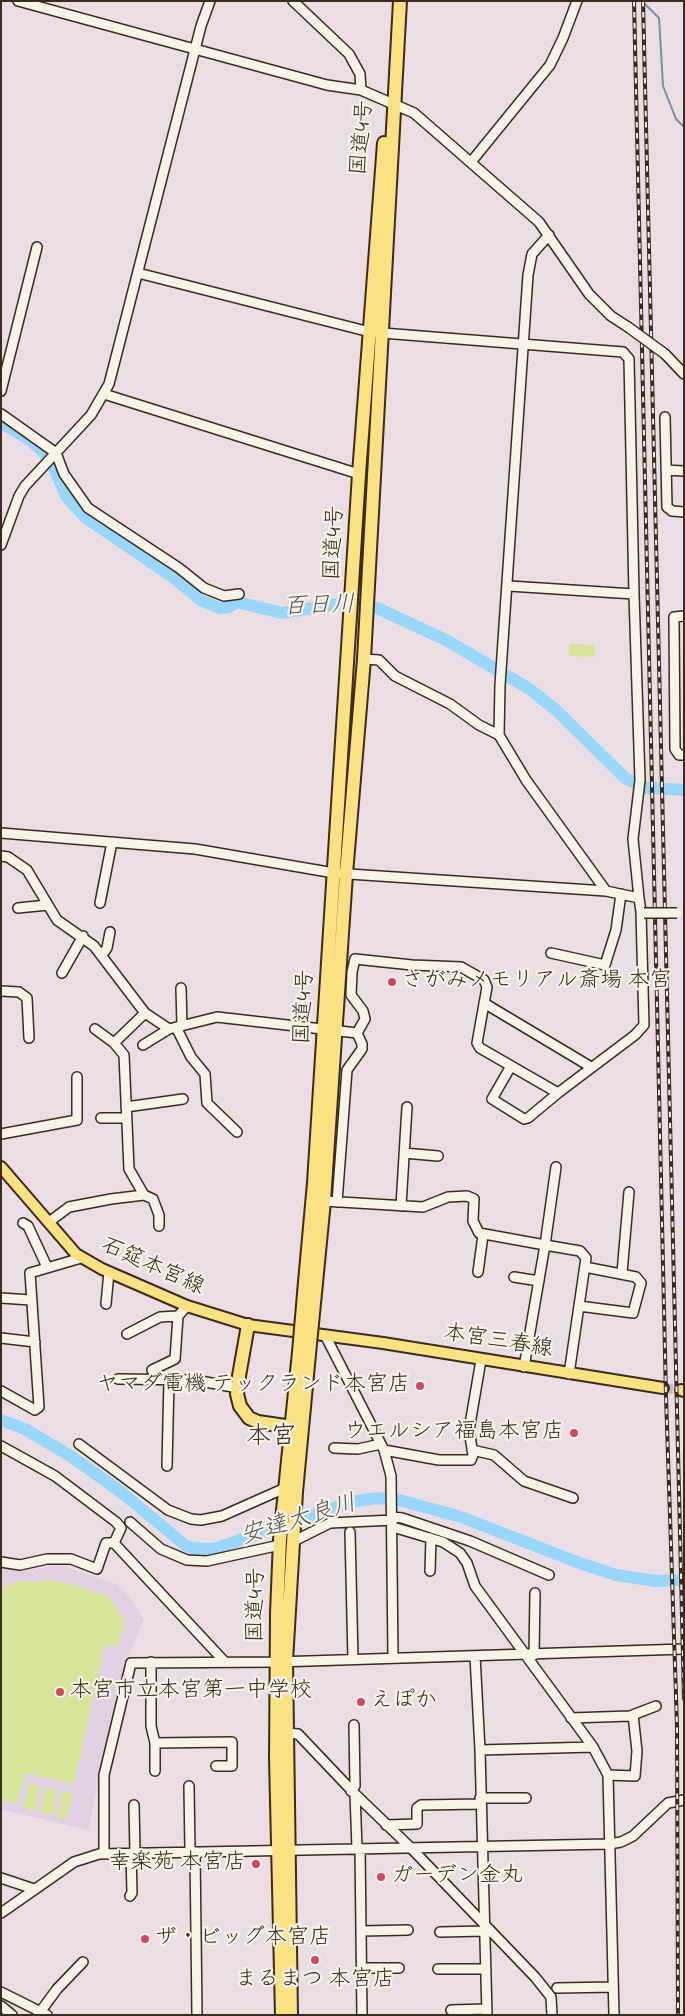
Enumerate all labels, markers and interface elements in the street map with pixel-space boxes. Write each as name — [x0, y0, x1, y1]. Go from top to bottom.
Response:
street label: 国道4号 — [348, 99, 380, 177]
street label: 国道4号 — [321, 505, 351, 581]
water label: 百日川 — [283, 592, 355, 624]
street label: 国道4号 — [291, 969, 321, 1045]
place label: さがみメモリアル斎場 本宮 — [402, 969, 671, 995]
marker: さがみメモリアル斎場 本宮 — [386, 976, 398, 988]
street label: 石筵本宮線 — [96, 1234, 208, 1302]
street label: 本宮三春線 — [442, 1321, 554, 1365]
place label: ヤマダ電機 テックランド本宮店 — [97, 1373, 410, 1399]
marker: ヤマダ電機 テックランド本宮店 — [414, 1380, 426, 1392]
place label: ウエルシア福島本宮店 — [344, 1420, 564, 1446]
district label: 本宮 — [246, 1424, 296, 1454]
marker: ウエルシア福島本宮店 — [568, 1427, 580, 1439]
water label: 安達太良川 — [237, 1491, 361, 1553]
street label: 国道4号 — [244, 1567, 272, 1643]
place label: 本宮市立本宮第一中学校 — [70, 1679, 312, 1705]
marker: 本宮市立本宮第一中学校 — [54, 1686, 66, 1698]
place label: えぽか — [371, 1689, 437, 1715]
marker: えぽか — [355, 1696, 367, 1708]
place label: 幸楽苑 本宮店 — [109, 1851, 246, 1877]
marker: 幸楽苑 本宮店 — [250, 1858, 262, 1870]
place label: ガーデン金丸 — [391, 1864, 523, 1890]
marker: ガーデン金丸 — [375, 1871, 387, 1883]
place label: ザ・ビッグ本宮店 — [155, 1926, 331, 1952]
marker: ザ・ビッグ本宮店 — [139, 1933, 151, 1945]
marker: まるまつ 本宮店 — [309, 1954, 321, 1966]
place label: まるまつ 本宮店 — [235, 1968, 395, 1994]

